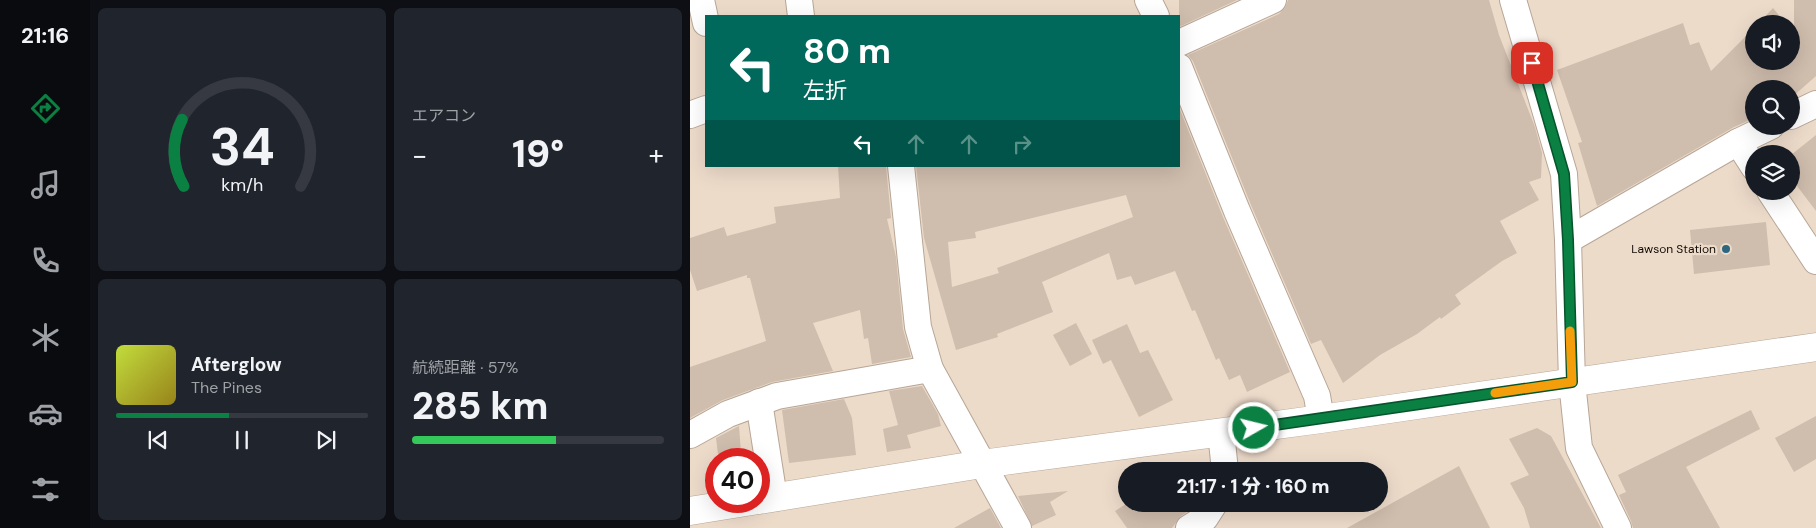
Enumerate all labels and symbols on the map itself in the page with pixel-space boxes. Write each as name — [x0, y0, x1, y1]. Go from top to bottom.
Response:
pin — [1511, 42, 1553, 84]
place label: Lawson Station — [1631, 241, 1716, 257]
marker: Lawson Station — [1720, 243, 1732, 255]
position arrow — [1227, 401, 1279, 453]
speed limit sign: 40 — [705, 448, 770, 513]

